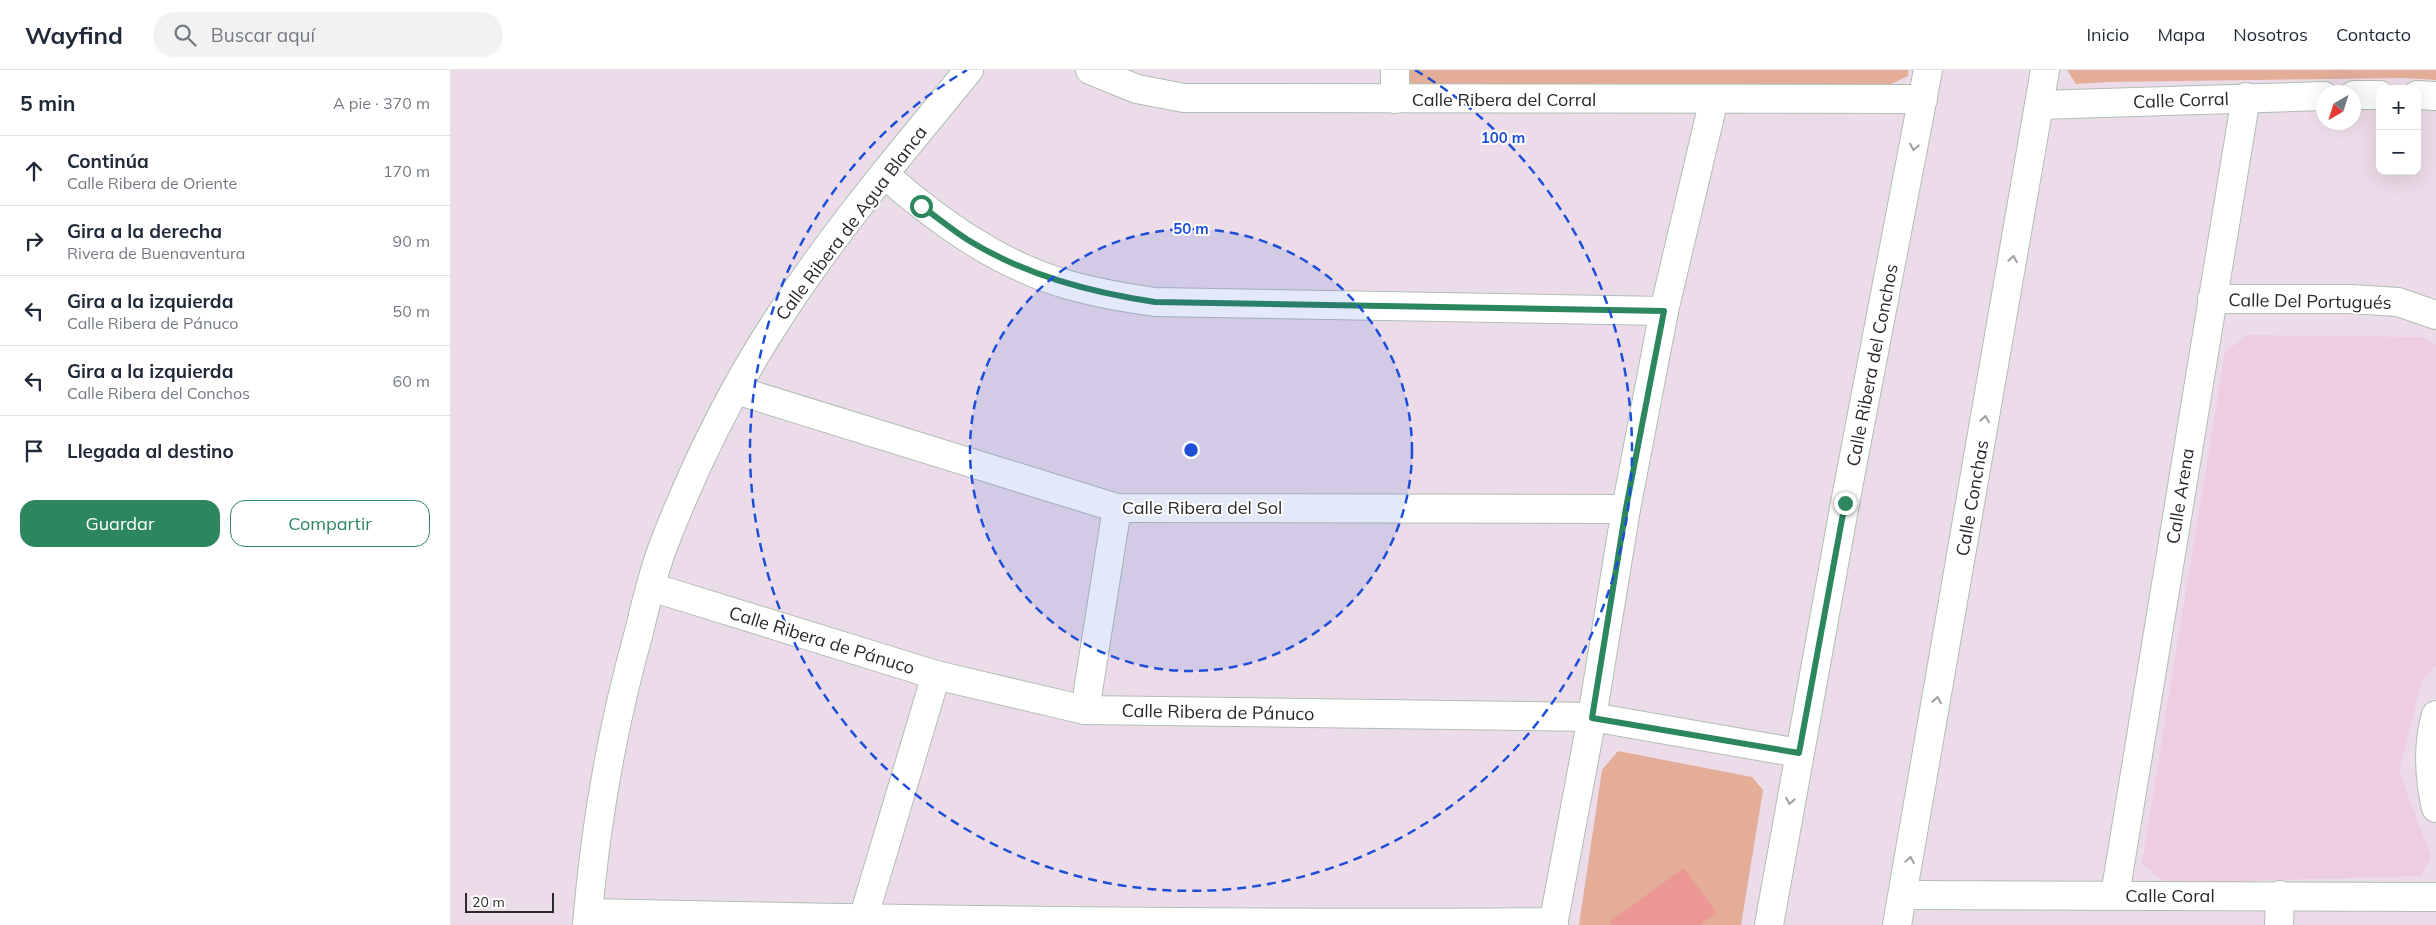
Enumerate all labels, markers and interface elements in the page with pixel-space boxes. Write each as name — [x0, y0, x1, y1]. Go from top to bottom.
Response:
search box — [153, 12, 503, 57]
text: Wayfind — [25, 20, 123, 50]
icon: search — [171, 21, 199, 49]
text: Buscar aquí — [211, 23, 315, 47]
text: Inicio — [2086, 23, 2129, 46]
text: Mapa — [2157, 23, 2205, 46]
text: Nosotros — [2233, 23, 2308, 46]
text: Contacto — [2336, 23, 2411, 46]
north arrow — [2316, 85, 2361, 130]
map controls — [2376, 85, 2421, 175]
button: + — [2376, 85, 2421, 130]
street label: Calle Corral — [2133, 87, 2229, 113]
street label: Calle Ribera del Corral — [1412, 88, 1596, 111]
text: 5 min — [20, 90, 75, 116]
text: A pie · 370 m — [333, 93, 430, 113]
street label: Calle Ribera de Agua Blanca — [770, 121, 932, 325]
text: 100 m — [1481, 128, 1525, 147]
button: − — [2376, 130, 2421, 175]
one-way arrow — [1909, 142, 1920, 151]
text: Continúa — [67, 149, 149, 173]
icon: ahead — [20, 157, 48, 185]
text: 170 m — [383, 161, 430, 181]
text: Calle Ribera de Oriente — [67, 173, 237, 193]
route start — [910, 195, 933, 218]
text: Gira a la derecha — [67, 219, 222, 243]
text: 50 m — [1173, 219, 1209, 238]
icon: right — [20, 227, 48, 255]
text: 90 m — [393, 231, 430, 251]
text: Rivera de Buenaventura — [67, 243, 245, 263]
one-way arrow — [2007, 254, 2017, 263]
street label: Calle Ribera del Conchos — [1841, 262, 1903, 468]
street label: Calle Del Portugués — [2228, 288, 2392, 314]
text: Gira a la izquierda — [67, 289, 233, 313]
icon: left — [20, 297, 48, 325]
text: 50 m — [393, 301, 430, 321]
text: Calle Ribera de Pánuco — [67, 313, 238, 333]
text: Gira a la izquierda — [67, 359, 233, 383]
icon: left — [20, 367, 48, 395]
text: 60 m — [393, 371, 430, 391]
text: Calle Ribera del Conchos — [67, 383, 250, 403]
one-way arrow — [1980, 414, 1990, 423]
icon: arrive — [20, 437, 48, 465]
street label: Calle Conchas — [1950, 438, 1994, 558]
text: Llegada al destino — [67, 439, 234, 463]
centre of rings — [1182, 441, 1200, 459]
street label: Calle Arena — [2161, 446, 2199, 546]
route end — [1834, 492, 1857, 515]
street label: Calle Ribera del Sol — [1122, 496, 1282, 519]
button: Guardar — [20, 500, 220, 547]
button: Compartir — [230, 500, 430, 547]
street label: Calle Ribera de Pánuco — [726, 601, 918, 679]
one-way arrow — [1931, 695, 1942, 703]
street label: Calle Ribera de Pánuco — [1121, 699, 1315, 725]
one-way arrow — [1786, 797, 1796, 805]
one-way arrow — [1904, 855, 1914, 864]
street label: Calle Coral — [2125, 884, 2215, 907]
scale bar — [465, 890, 554, 913]
text: 20 m — [472, 893, 505, 911]

